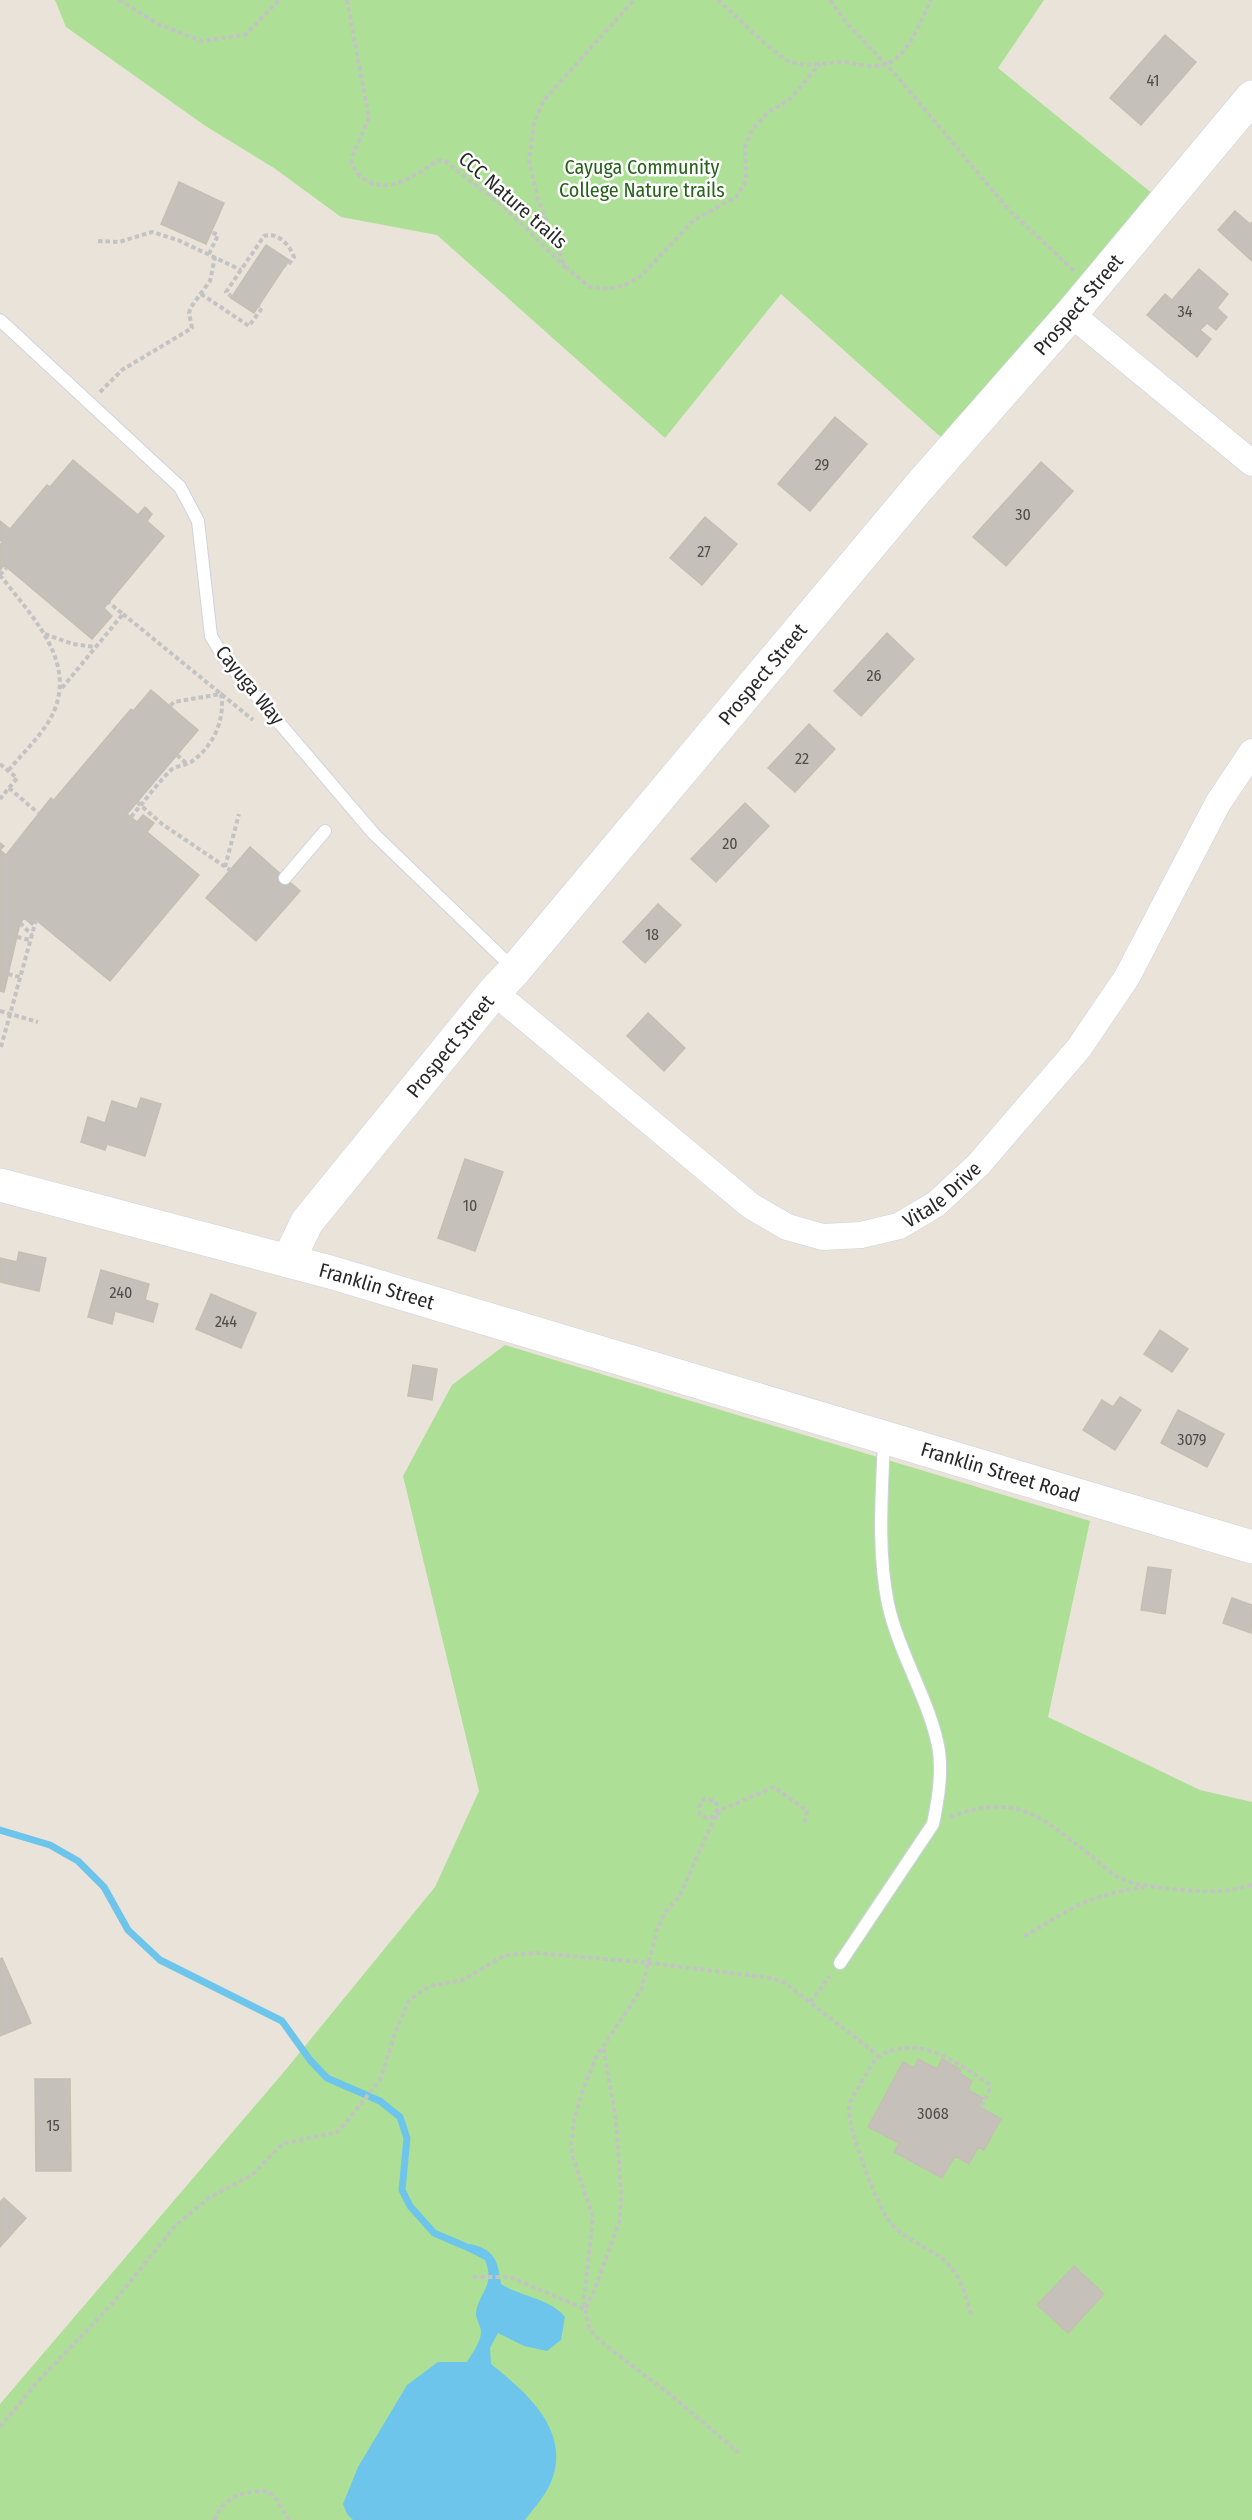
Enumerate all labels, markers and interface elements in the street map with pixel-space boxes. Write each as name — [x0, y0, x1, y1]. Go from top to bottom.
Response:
house number: 41 — [1146, 71, 1160, 90]
street label: CCC Nature trails — [454, 146, 572, 254]
park label: Cayuga Community College Nature trails — [559, 155, 725, 202]
street label: Prospect Street — [1028, 249, 1128, 360]
house number: 34 — [1178, 302, 1193, 321]
house number: 29 — [815, 455, 830, 474]
house number: 30 — [1015, 505, 1031, 524]
house number: 27 — [697, 542, 711, 561]
street label: Prospect Street — [713, 618, 812, 730]
street label: Cayuga Way — [211, 640, 289, 730]
house number: 26 — [867, 666, 882, 685]
house number: 22 — [795, 749, 809, 768]
house number: 20 — [722, 834, 738, 853]
house number: 18 — [645, 925, 659, 944]
street label: Prospect Street — [401, 990, 499, 1102]
street label: Vitale Drive — [899, 1156, 986, 1233]
house number: 10 — [463, 1196, 477, 1215]
street label: Franklin Street — [317, 1258, 438, 1315]
house number: 240 — [110, 1283, 132, 1302]
house number: 244 — [215, 1312, 237, 1331]
house number: 3079 — [1177, 1430, 1207, 1449]
street label: Franklin Street Road — [918, 1437, 1083, 1507]
house number: 3068 — [917, 2104, 949, 2123]
house number: 15 — [46, 2116, 60, 2135]

